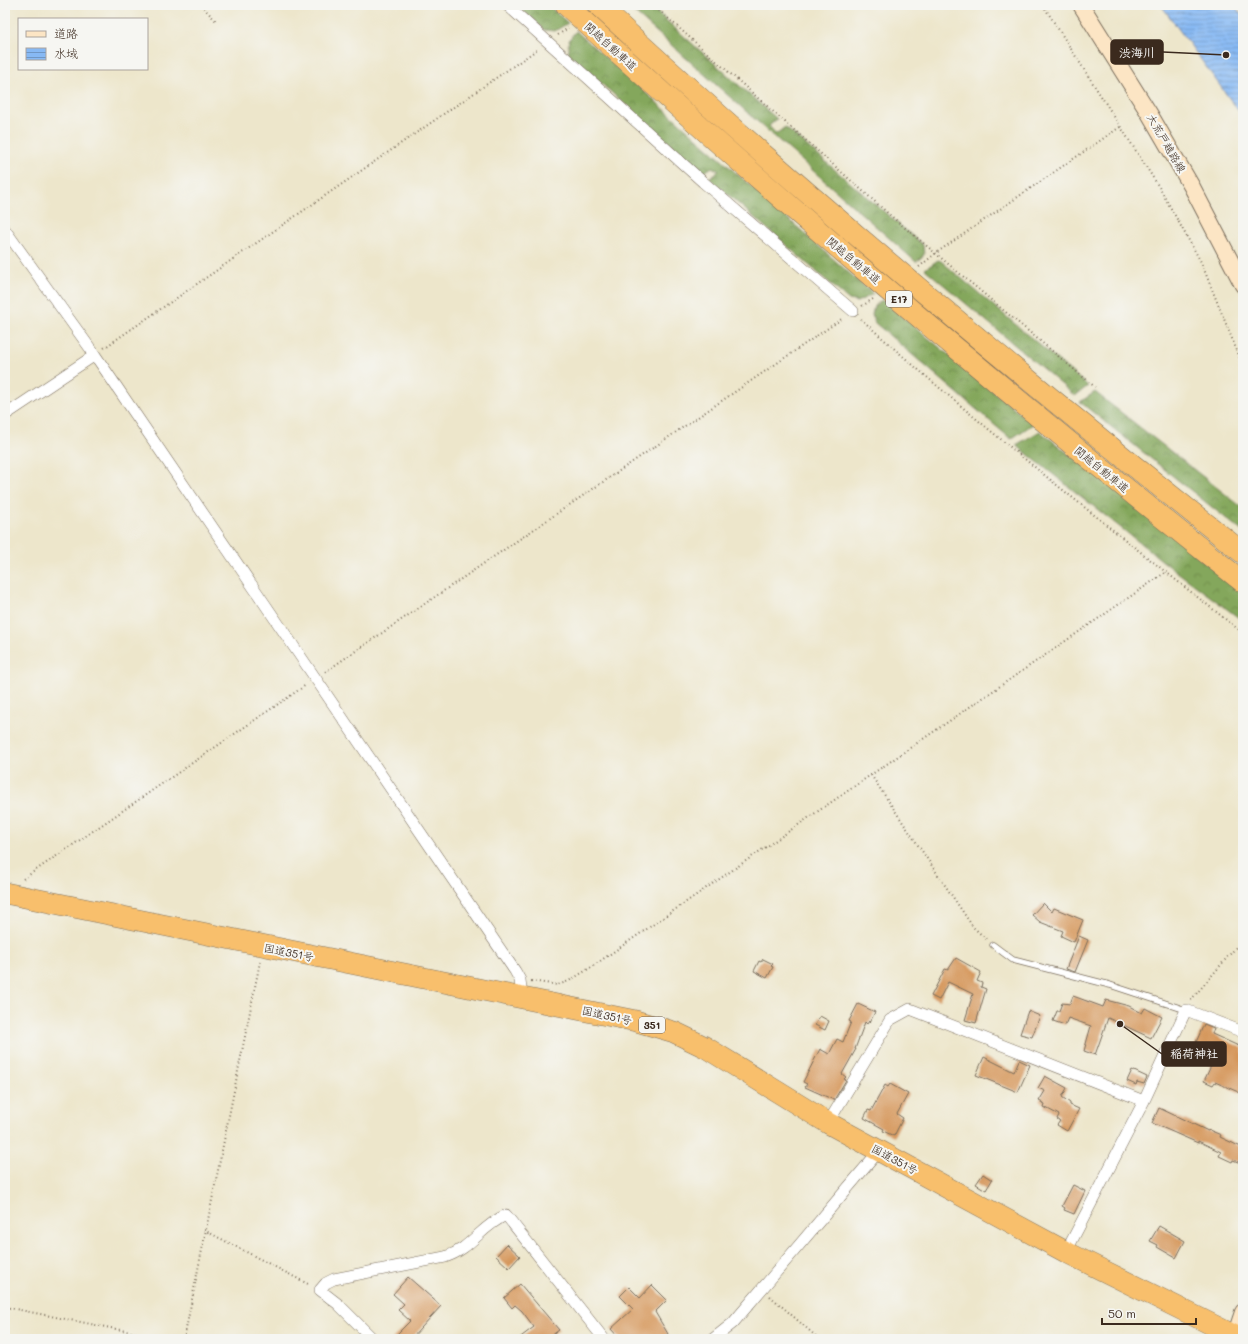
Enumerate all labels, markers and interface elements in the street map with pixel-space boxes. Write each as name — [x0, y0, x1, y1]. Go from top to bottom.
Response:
legend — [18, 18, 148, 70]
street label: 関越自動車道 — [581, 18, 641, 74]
text: 道路 — [54, 25, 78, 41]
callout: 渋海川 — [1111, 40, 1163, 64]
text: 渋海川 — [1119, 44, 1155, 60]
text: 水域 — [54, 45, 78, 61]
street label: 大荒戸越路線 — [1144, 111, 1190, 175]
street label: 関越自動車道 — [824, 233, 884, 287]
road number: E17 — [886, 291, 912, 307]
street label: 関越自動車道 — [1072, 442, 1132, 496]
street label: 国道351号 — [263, 940, 315, 964]
street label: 国道351号 — [581, 1002, 633, 1028]
road number: 351 — [639, 1017, 665, 1033]
callout: 稲荷神社 — [1162, 1042, 1226, 1066]
text: 稲荷神社 — [1170, 1045, 1218, 1061]
street label: 国道351号 — [869, 1140, 921, 1178]
scale bar — [1102, 1300, 1196, 1326]
text: 50 m — [1108, 1305, 1136, 1321]

